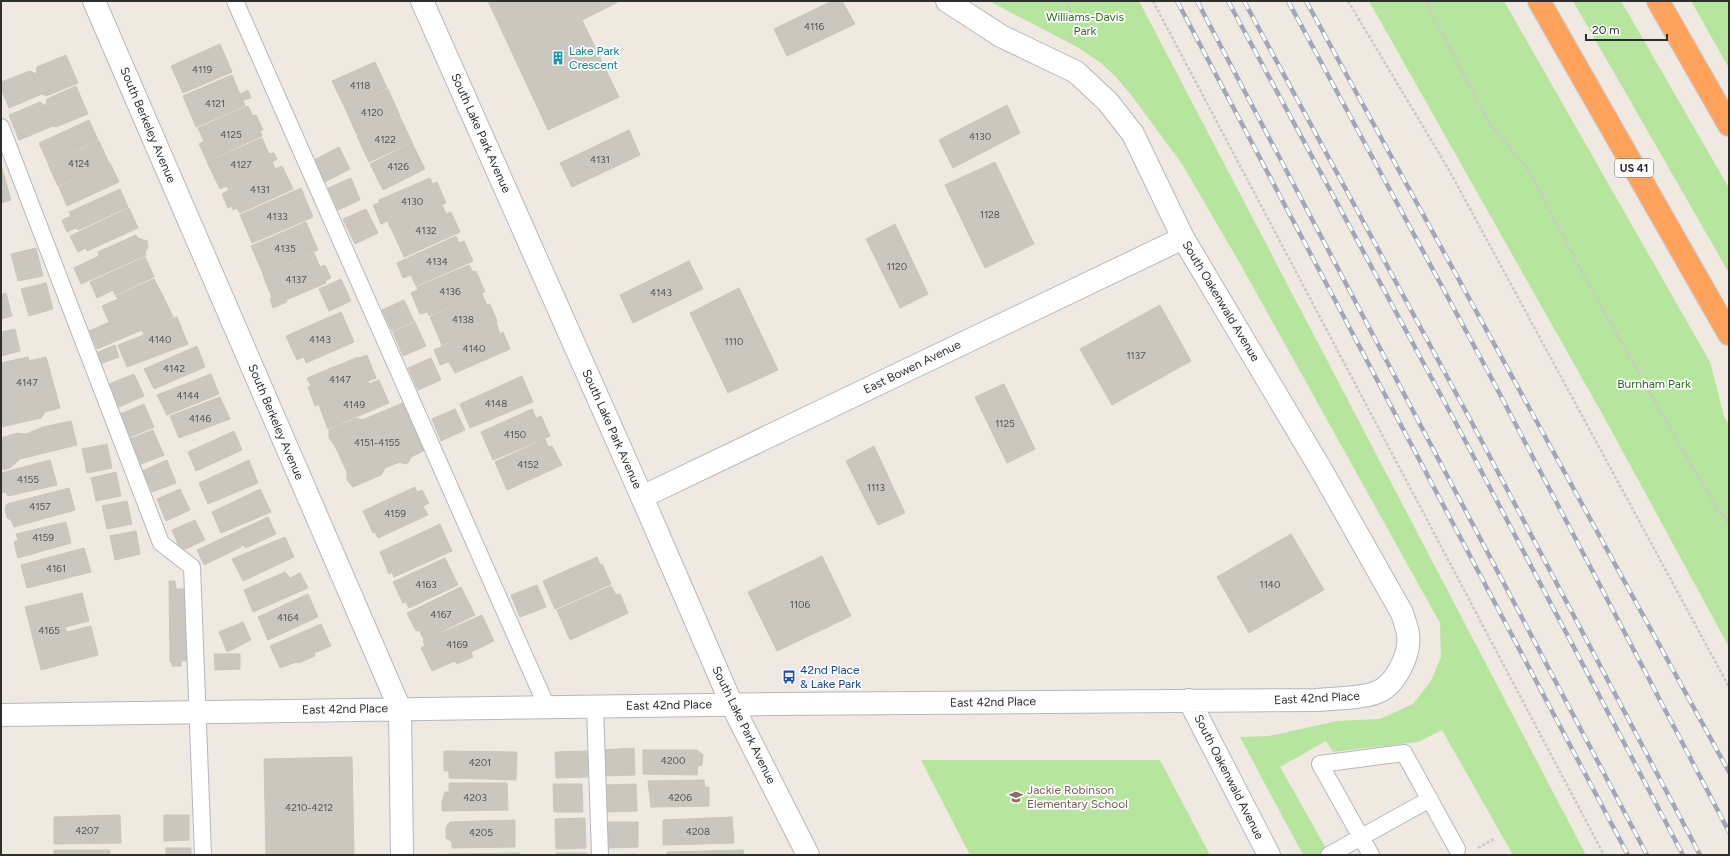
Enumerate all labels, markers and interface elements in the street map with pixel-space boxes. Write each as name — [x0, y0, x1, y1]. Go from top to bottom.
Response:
park label: Williams-Davis Park — [1046, 10, 1125, 38]
scale bar — [1586, 16, 1667, 42]
house number: 4116 — [804, 20, 824, 33]
text: 20 m — [1592, 23, 1620, 37]
place label: Lake Park Crescent — [569, 44, 620, 72]
building icon: Lake Park Crescent — [550, 50, 566, 66]
house number: 4119 — [192, 63, 212, 76]
street label: South Berkeley Avenue — [117, 65, 179, 185]
street label: South Lake Park Avenue — [448, 71, 514, 195]
house number: 4118 — [350, 79, 370, 92]
house number: 4121 — [205, 97, 225, 110]
house number: 4120 — [361, 106, 383, 119]
house number: 4125 — [220, 128, 242, 141]
house number: 4130 — [969, 130, 991, 143]
house number: 4122 — [374, 133, 396, 146]
house number: 4131 — [590, 153, 610, 166]
house number: 4124 — [68, 157, 90, 170]
house number: 4127 — [230, 158, 252, 171]
road number: US 41 — [1615, 159, 1653, 177]
house number: 4126 — [387, 160, 409, 173]
house number: 4131 — [250, 183, 270, 196]
house number: 4130 — [401, 195, 423, 208]
house number: 1128 — [980, 208, 1000, 221]
house number: 4133 — [266, 210, 288, 223]
house number: 4132 — [415, 224, 437, 237]
street label: South Oakenwald Avenue — [1179, 238, 1263, 364]
house number: 4135 — [274, 242, 296, 255]
house number: 4134 — [426, 255, 448, 268]
house number: 1120 — [887, 260, 907, 273]
house number: 4137 — [285, 273, 307, 286]
house number: 4136 — [439, 285, 461, 298]
house number: 4143 — [650, 286, 672, 299]
house number: 4138 — [452, 313, 474, 326]
house number: 4140 — [149, 333, 171, 346]
house number: 4143 — [309, 333, 331, 346]
house number: 1110 — [725, 335, 743, 348]
street label: East Bowen Avenue — [861, 337, 963, 397]
house number: 4140 — [463, 342, 485, 355]
house number: 1137 — [1126, 349, 1146, 362]
house number: 4142 — [163, 362, 185, 375]
street label: South Berkeley Avenue — [245, 362, 307, 482]
street label: South Lake Park Avenue — [579, 367, 645, 491]
house number: 4147 — [329, 373, 352, 386]
house number: 4147 — [16, 376, 39, 389]
park label: Burnham Park — [1617, 377, 1691, 391]
house number: 4144 — [177, 389, 199, 402]
house number: 4148 — [485, 397, 507, 410]
house number: 4149 — [343, 398, 365, 411]
house number: 4146 — [189, 412, 211, 425]
house number: 1125 — [995, 417, 1015, 430]
house number: 4150 — [504, 428, 526, 441]
house number: 4151-4155 — [354, 436, 400, 449]
house number: 4152 — [517, 458, 539, 471]
house number: 4155 — [17, 473, 39, 486]
house number: 1113 — [867, 481, 885, 494]
house number: 4157 — [29, 500, 51, 513]
house number: 4159 — [384, 507, 406, 520]
house number: 4159 — [32, 531, 54, 544]
house number: 4161 — [46, 562, 66, 575]
house number: 4163 — [415, 578, 437, 591]
house number: 1140 — [1260, 578, 1280, 591]
house number: 1106 — [790, 598, 810, 611]
house number: 4167 — [430, 608, 452, 621]
house number: 4164 — [277, 611, 299, 624]
house number: 4165 — [38, 624, 60, 637]
house number: 4169 — [446, 638, 468, 651]
place label: 42nd Place & Lake Park — [800, 663, 861, 691]
street label: South Lake Park Avenue — [709, 664, 779, 787]
bus stop icon: 42nd Place & Lake Park — [781, 669, 797, 685]
street label: East 42nd Place — [1274, 689, 1361, 707]
street label: East 42nd Place — [950, 694, 1037, 710]
street label: East 42nd Place — [626, 697, 713, 713]
street label: East 42nd Place — [302, 701, 389, 717]
street label: South Oakenwald Avenue — [1191, 712, 1267, 842]
house number: 4200 — [661, 754, 685, 767]
house number: 4201 — [469, 756, 491, 769]
place label: Jackie Robinson Elementary School — [1027, 783, 1128, 811]
school or university icon: Jackie Robinson Elementary School — [1008, 789, 1024, 805]
house number: 4203 — [463, 791, 487, 804]
house number: 4206 — [668, 791, 692, 804]
house number: 4210-4212 — [285, 801, 333, 814]
house number: 4207 — [75, 824, 99, 837]
house number: 4208 — [686, 825, 710, 838]
house number: 4205 — [469, 826, 493, 839]

